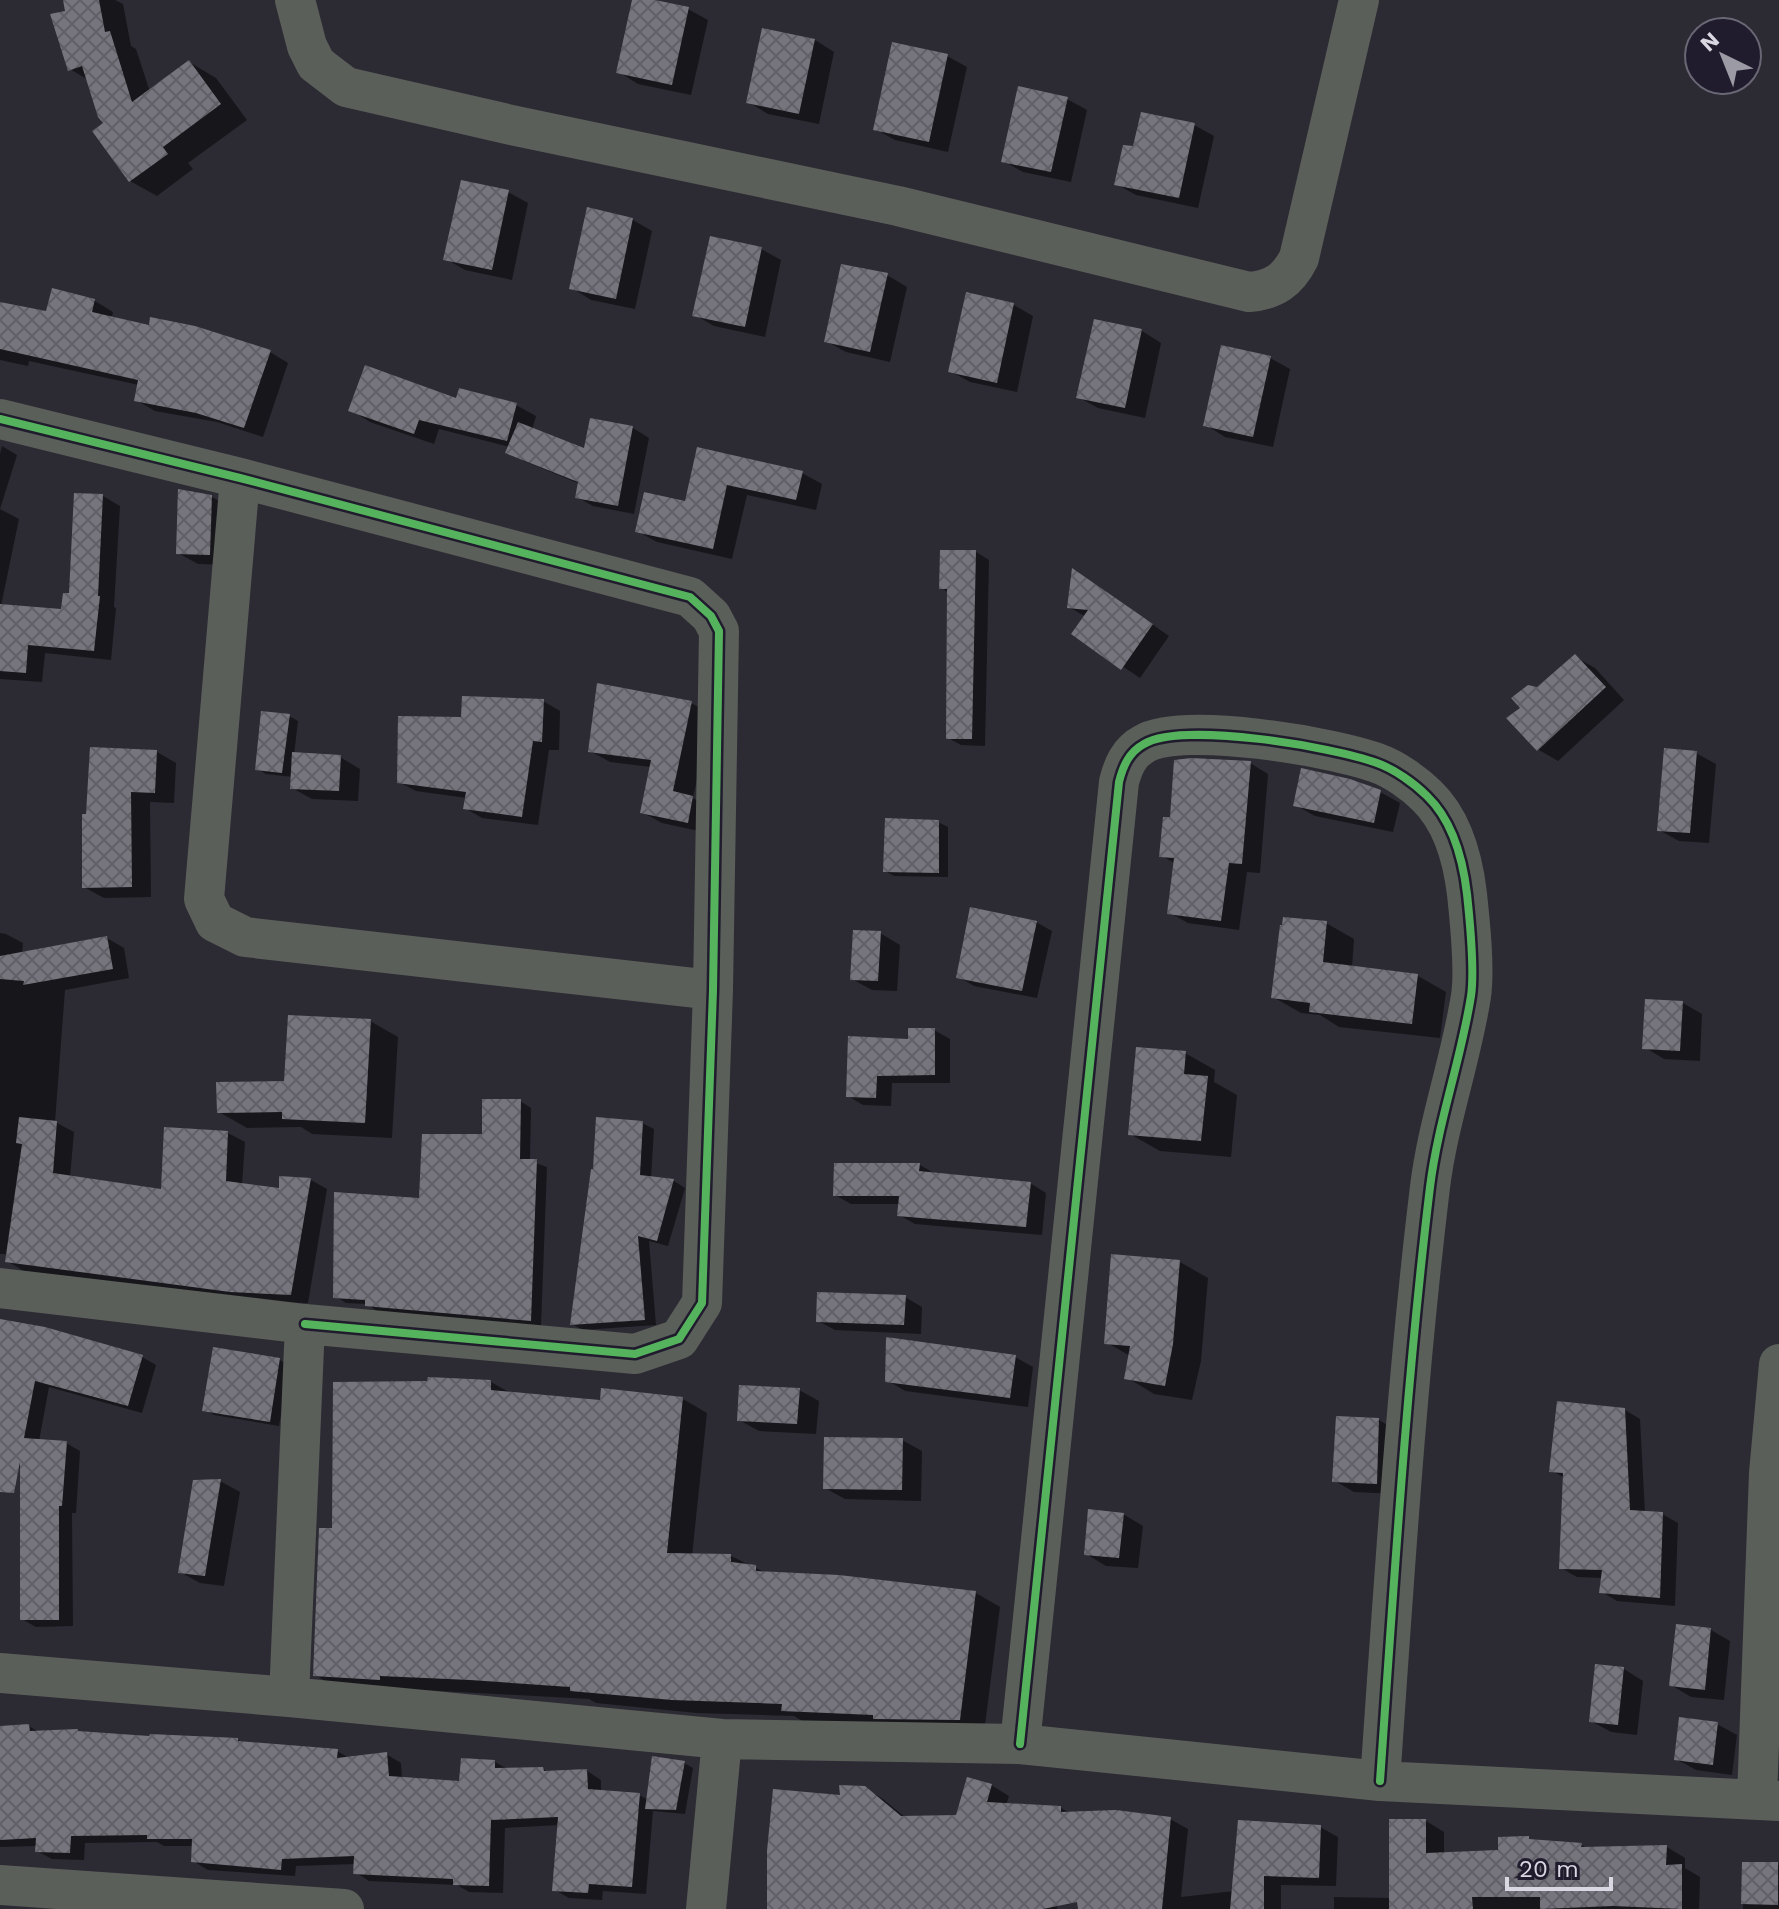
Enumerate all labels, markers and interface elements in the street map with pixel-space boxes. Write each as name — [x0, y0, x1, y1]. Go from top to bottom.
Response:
north arrow — [1683, 16, 1763, 96]
text: N — [1695, 27, 1724, 56]
scale bar — [1507, 1841, 1611, 1891]
text: 20 m — [1519, 1855, 1579, 1883]

